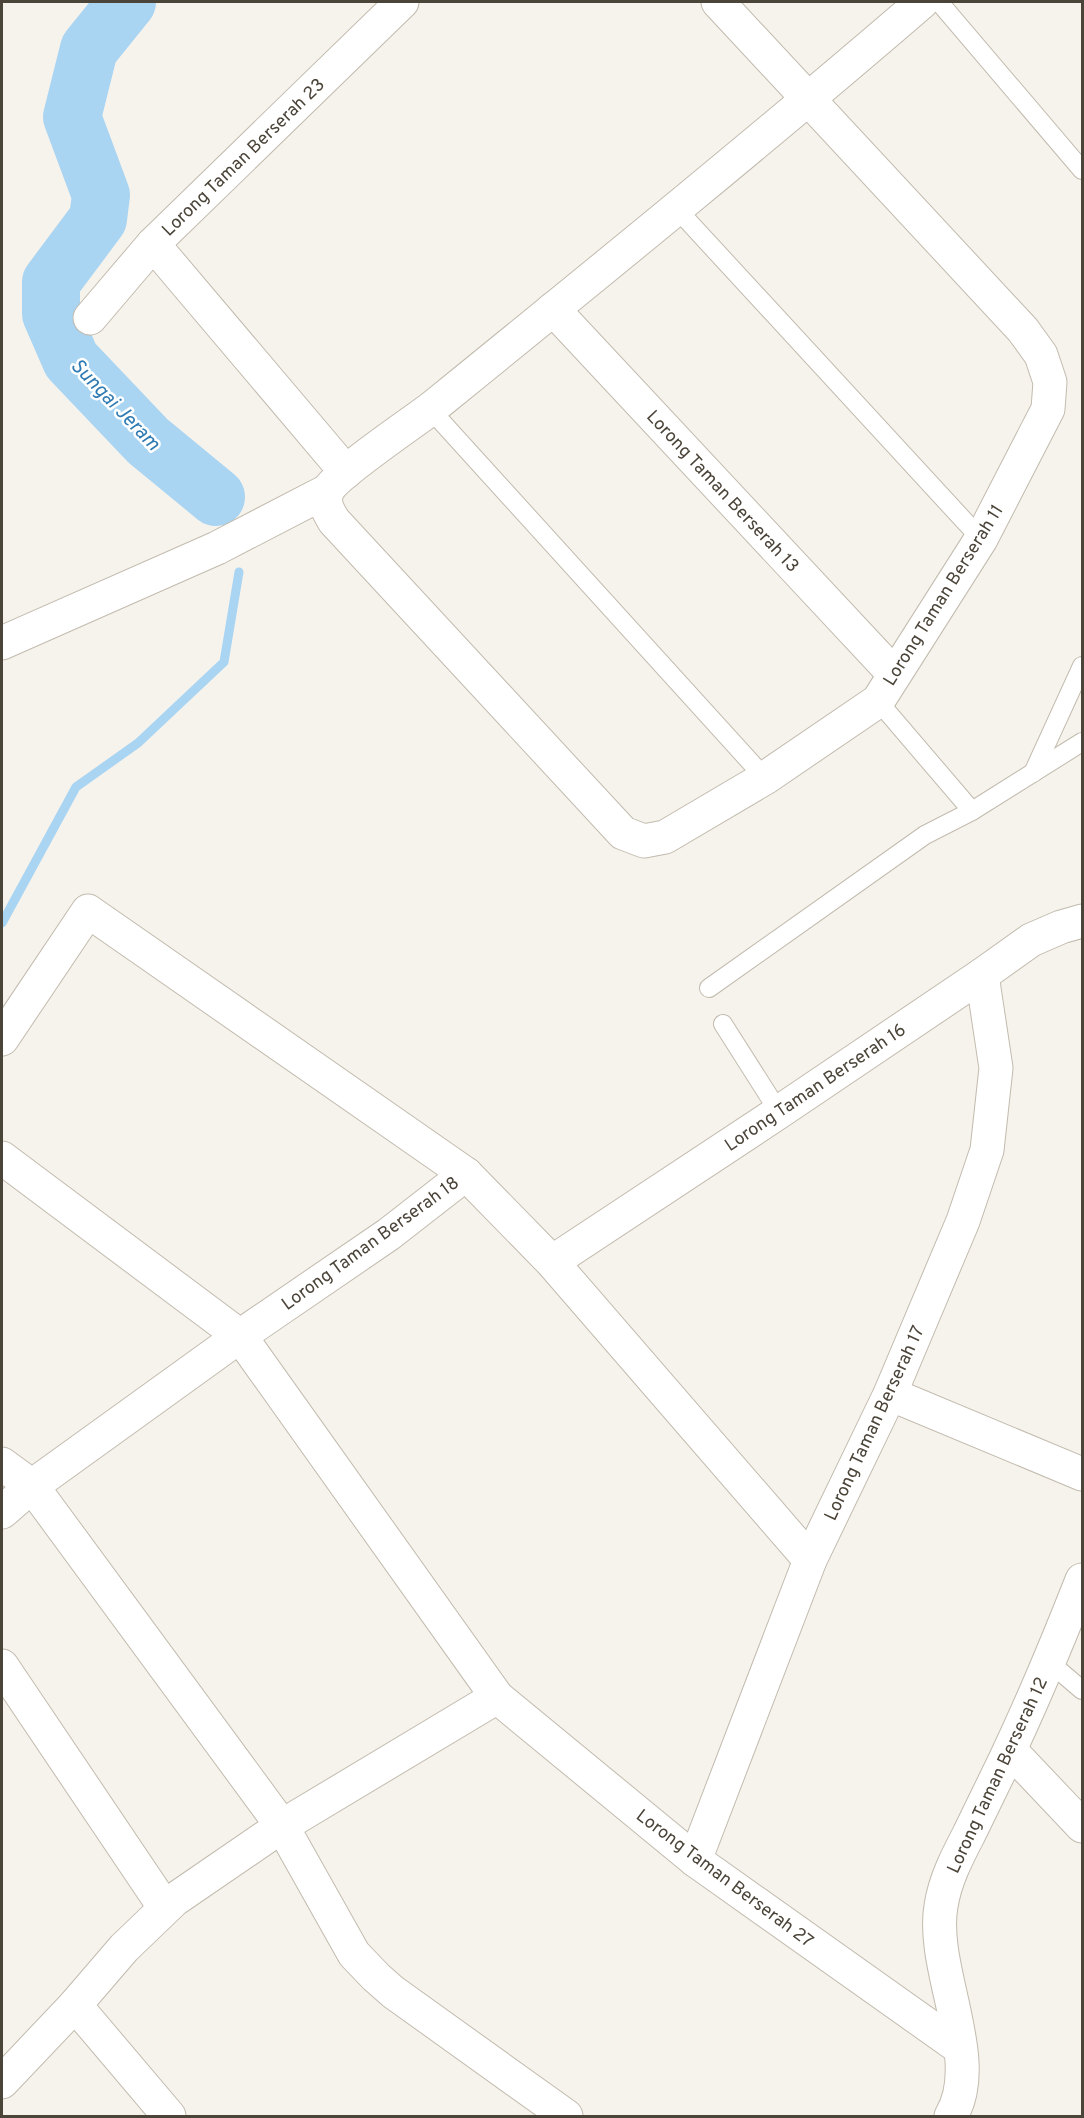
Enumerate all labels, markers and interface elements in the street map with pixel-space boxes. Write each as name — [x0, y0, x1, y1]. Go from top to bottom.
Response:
street label: Lorong Taman Berserah 23 — [158, 74, 330, 242]
water label: Sungai Jeram — [64, 354, 166, 458]
street label: Lorong Taman Berserah 13 — [641, 406, 803, 578]
street label: Lorong Taman Berserah 11 — [879, 501, 1010, 691]
street label: Lorong Taman Berserah 16 — [721, 1019, 911, 1158]
street label: Lorong Taman Berserah 18 — [278, 1172, 464, 1316]
street label: Lorong Taman Berserah 17 — [820, 1323, 931, 1525]
street label: Lorong Taman Berserah 12 — [943, 1674, 1054, 1877]
street label: Lorong Taman Berserah 27 — [631, 1805, 817, 1954]

